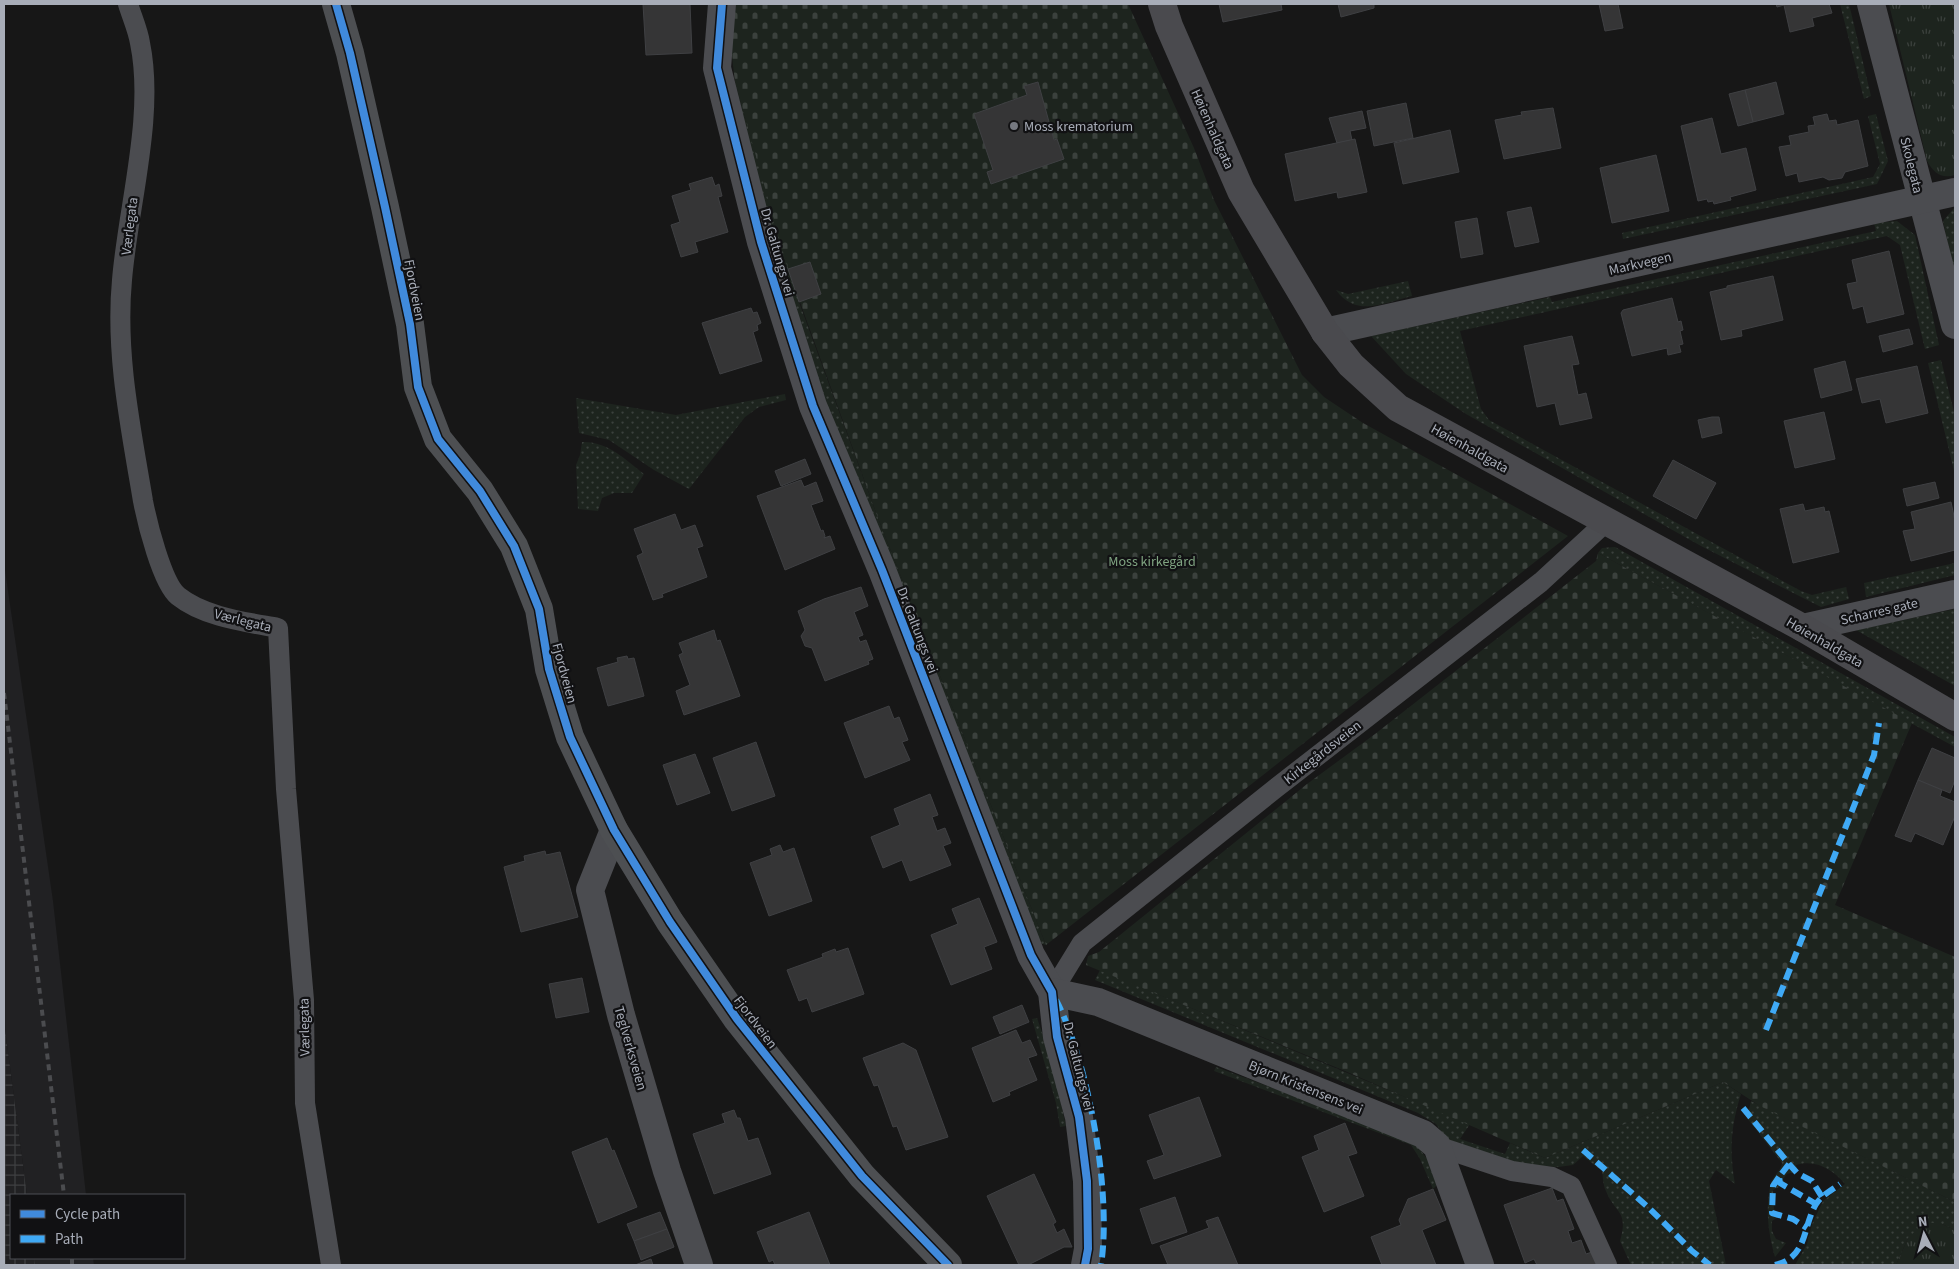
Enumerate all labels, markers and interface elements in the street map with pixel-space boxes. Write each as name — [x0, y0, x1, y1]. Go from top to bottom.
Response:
street label: Høienhaldgata — [1185, 86, 1239, 173]
place label: Moss krematorium — [1024, 117, 1133, 137]
marker: Moss krematorium — [1008, 120, 1020, 132]
street label: Skolegata — [1894, 135, 1928, 195]
street label: Værlegata — [117, 196, 143, 256]
street label: Dr. Galtungs vei — [755, 206, 799, 299]
street label: Markvegen — [1607, 247, 1674, 281]
street label: Fjordveien — [398, 258, 430, 322]
street label: Høienhaldgata — [1427, 419, 1512, 478]
park label: Moss kirkegård — [1108, 552, 1196, 572]
street label: Dr. Galtungs vei — [891, 584, 943, 676]
street label: Scharres gate — [1839, 593, 1920, 631]
street label: Værlegata — [212, 604, 273, 638]
street label: Høienhaldgata — [1782, 613, 1867, 673]
street label: Fjordveien — [546, 641, 582, 706]
street label: Kirkegårdsveien — [1280, 716, 1366, 789]
street label: Fjordveien — [729, 992, 782, 1053]
street label: Værlegata — [294, 998, 316, 1056]
street label: Teglverksveien — [608, 1004, 652, 1093]
street label: Dr. Galtungs vei — [1057, 1020, 1099, 1113]
street label: Bjørn Kristensens vei — [1245, 1056, 1366, 1120]
legend — [10, 1194, 185, 1259]
text: Cycle path — [55, 1204, 120, 1225]
north arrow — [1899, 1209, 1949, 1259]
text: N — [1917, 1212, 1928, 1232]
text: Path — [55, 1229, 83, 1250]

